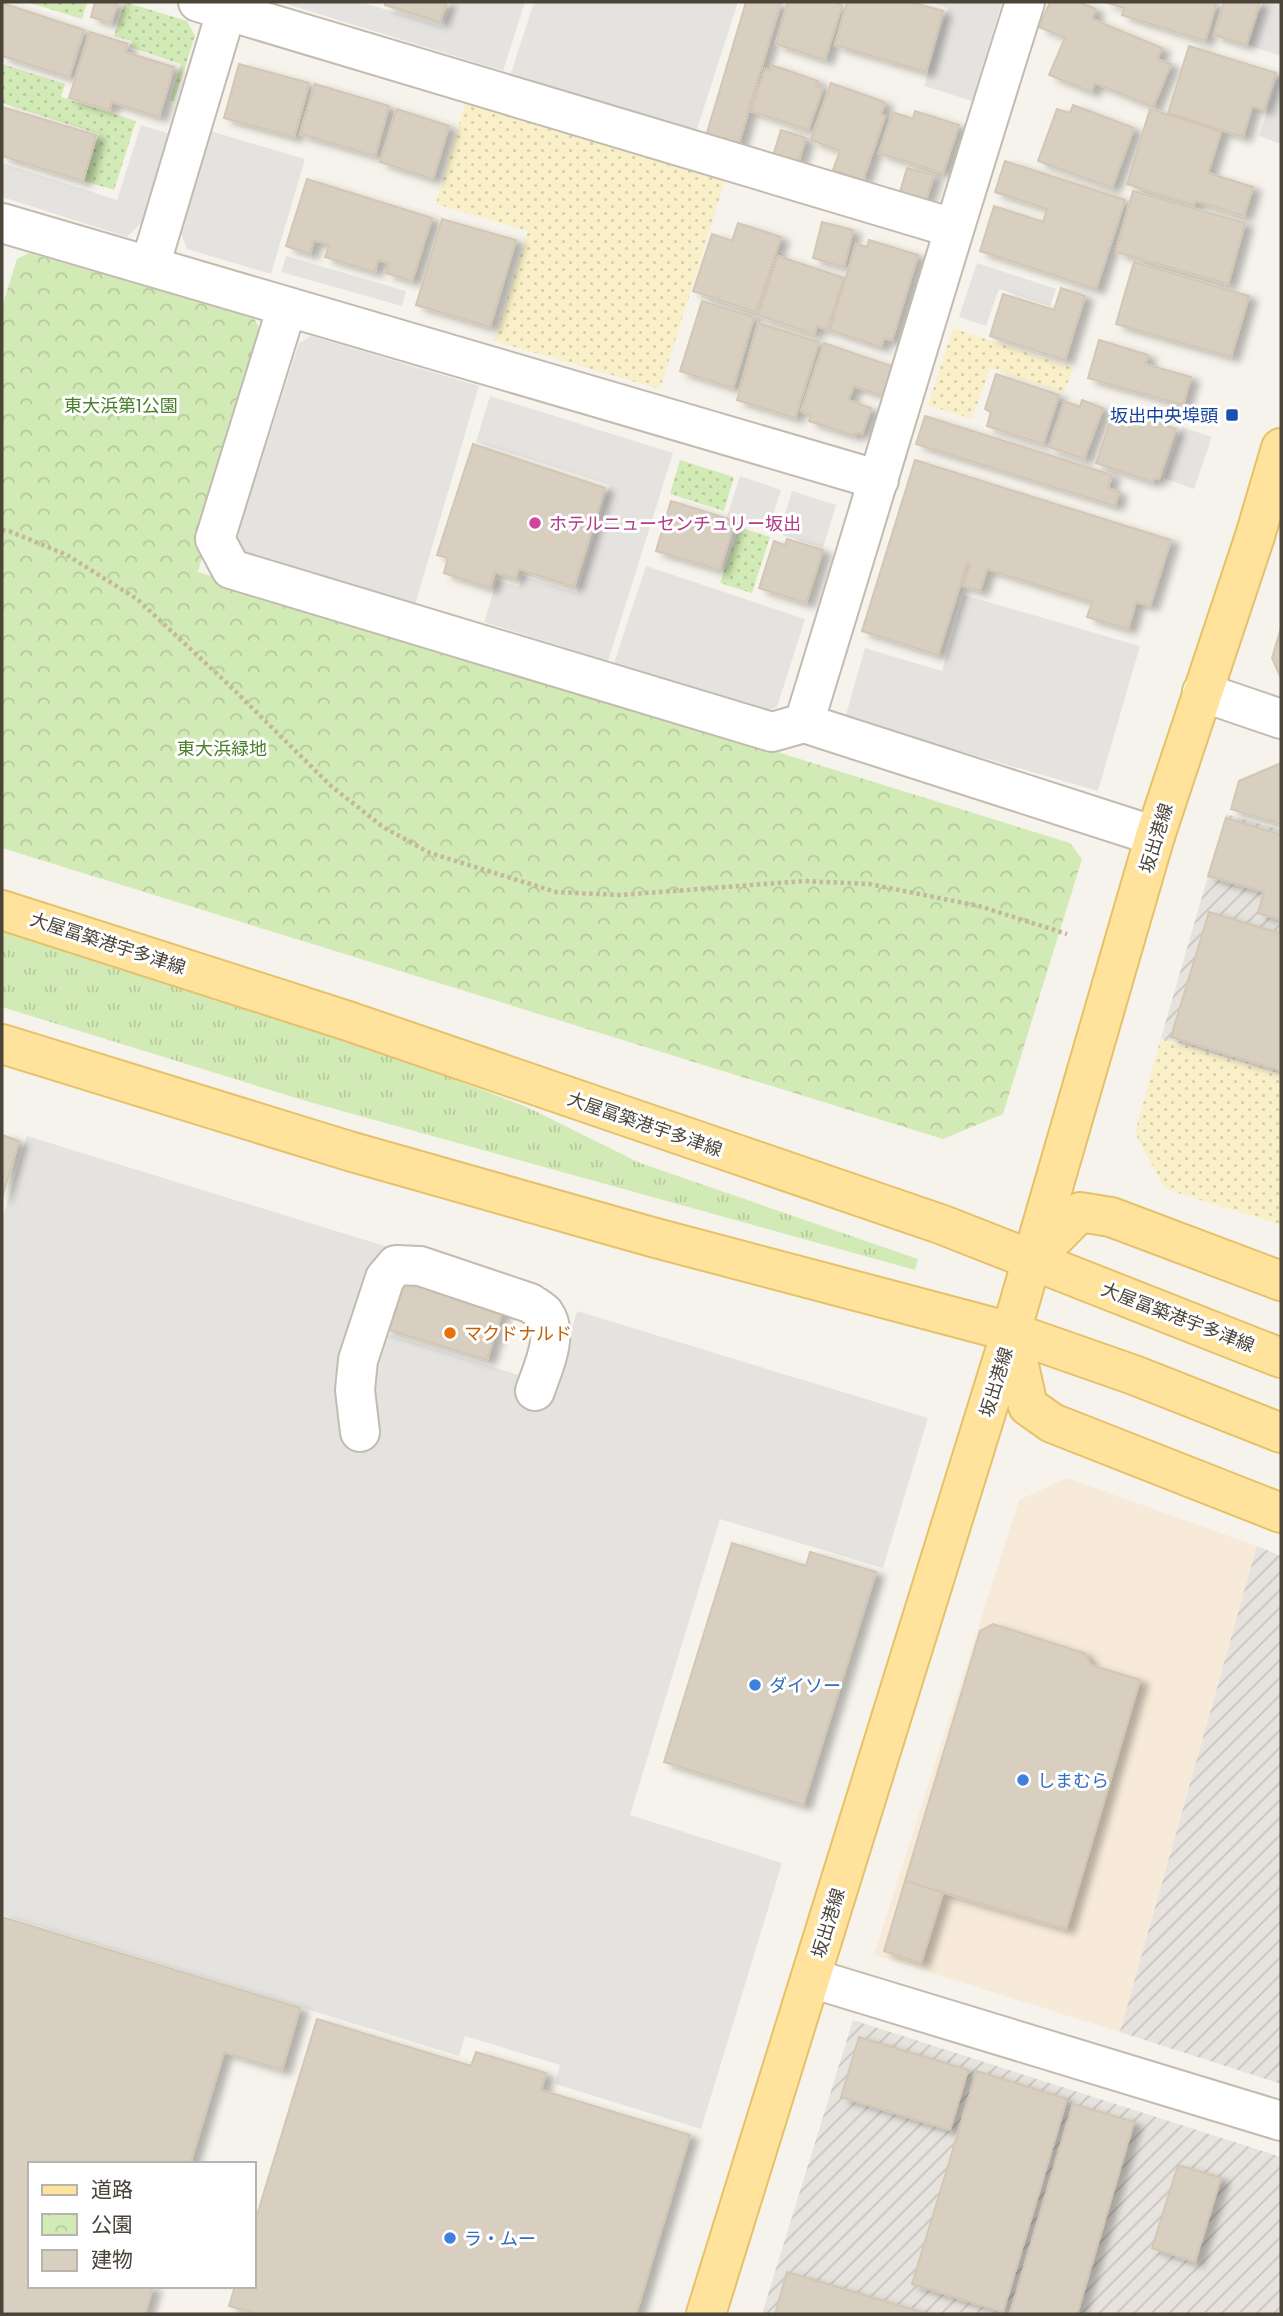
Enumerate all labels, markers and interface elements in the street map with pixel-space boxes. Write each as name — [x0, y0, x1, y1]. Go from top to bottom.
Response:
park label: 東大浜第1公園 — [64, 393, 178, 418]
place label: 坂出中央埠頭 — [1110, 403, 1218, 428]
marker: 坂出中央埠頭 — [1224, 407, 1240, 423]
place label: ホテルニューセンチュリー坂出 — [549, 511, 801, 536]
marker: ホテルニューセンチュリー坂出 — [527, 515, 543, 531]
park label: 東大浜緑地 — [177, 736, 267, 761]
street label: 坂出港線 — [1134, 800, 1178, 876]
street label: 大屋冨築港宇多津線 — [27, 906, 189, 980]
street label: 大屋冨築港宇多津線 — [564, 1086, 726, 1162]
street label: 大屋冨築港宇多津線 — [1098, 1276, 1258, 1358]
place label: マクドナルド — [464, 1321, 572, 1346]
marker: マクドナルド — [442, 1325, 458, 1341]
street label: 坂出港線 — [974, 1344, 1018, 1420]
place label: ダイソー — [769, 1673, 841, 1698]
marker: ダイソー — [747, 1677, 763, 1693]
place label: しまむら — [1037, 1768, 1109, 1793]
marker: しまむら — [1015, 1772, 1031, 1788]
street label: 坂出港線 — [806, 1885, 850, 1961]
legend — [28, 2162, 256, 2288]
text: 道路 — [91, 2175, 133, 2204]
text: 公園 — [91, 2210, 133, 2239]
place label: ラ・ムー — [464, 2226, 536, 2251]
marker: ラ・ムー — [442, 2230, 458, 2246]
text: 建物 — [91, 2245, 133, 2274]

